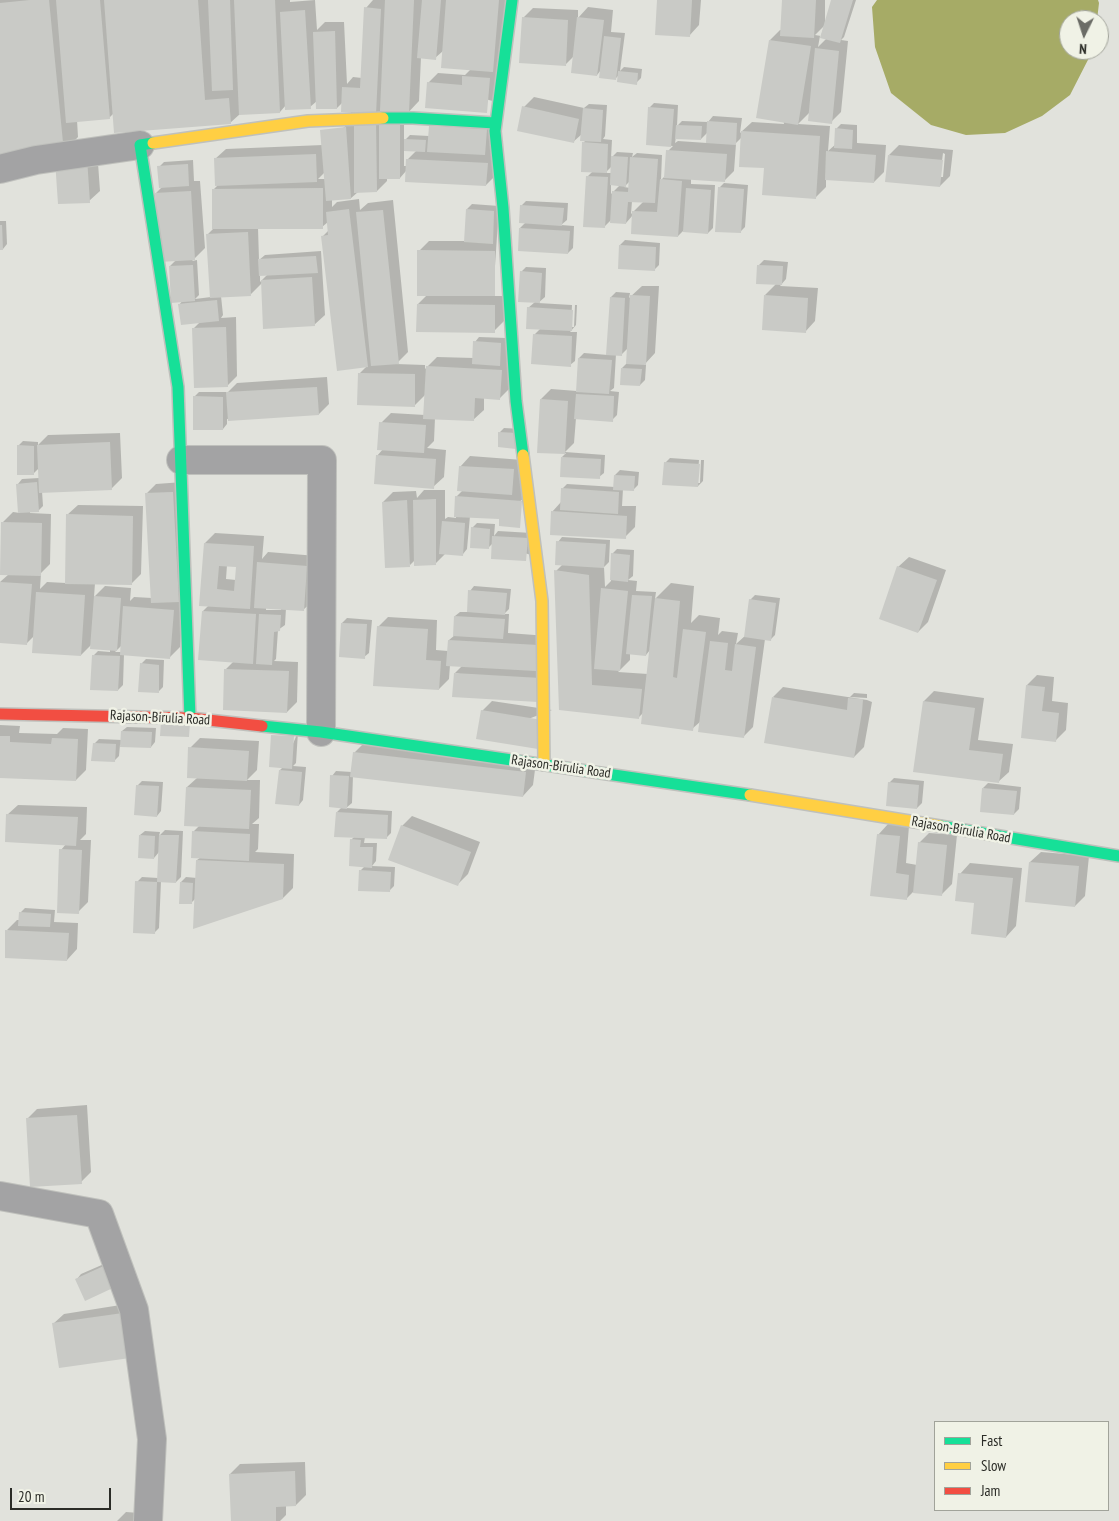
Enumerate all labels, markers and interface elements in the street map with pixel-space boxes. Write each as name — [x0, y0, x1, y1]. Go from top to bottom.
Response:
north arrow — [1059, 10, 1109, 60]
text: N — [1079, 40, 1087, 58]
street label: Rajason-Birulia Road — [110, 707, 210, 729]
street label: Rajason-Birulia Road — [510, 752, 612, 782]
street label: Rajason-Birulia Road — [910, 813, 1012, 847]
legend — [934, 1421, 1109, 1511]
text: Fast — [981, 1431, 1002, 1450]
text: Slow — [981, 1456, 1006, 1475]
scale bar — [12, 1478, 114, 1510]
text: Jam — [981, 1481, 1000, 1500]
text: 20 m — [18, 1487, 44, 1506]

